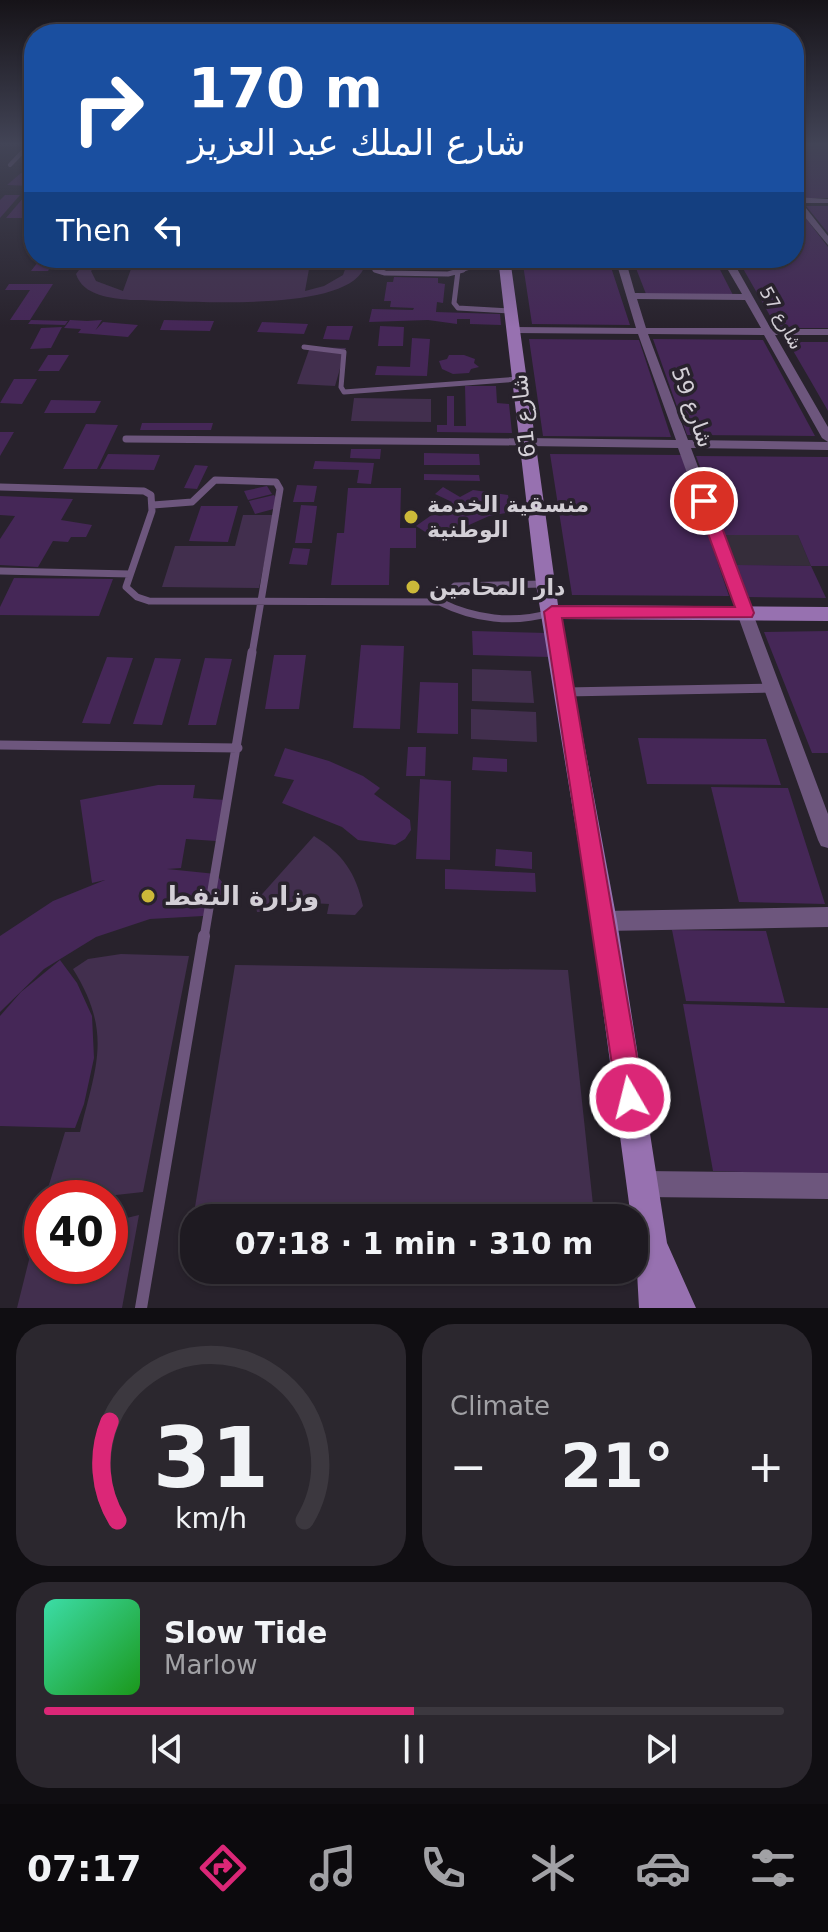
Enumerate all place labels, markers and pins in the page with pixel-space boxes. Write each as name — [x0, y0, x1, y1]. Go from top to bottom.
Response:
pin — [670, 467, 738, 535]
place label: منسقية الخدمة الوطنية — [427, 492, 589, 543]
marker: منسقية الخدمة الوطنية — [402, 508, 420, 526]
place label: دار المحامين — [429, 575, 565, 601]
marker: دار المحامين — [404, 578, 422, 596]
place label: وزارة النفط — [164, 881, 319, 912]
marker: وزارة النفط — [139, 887, 157, 905]

